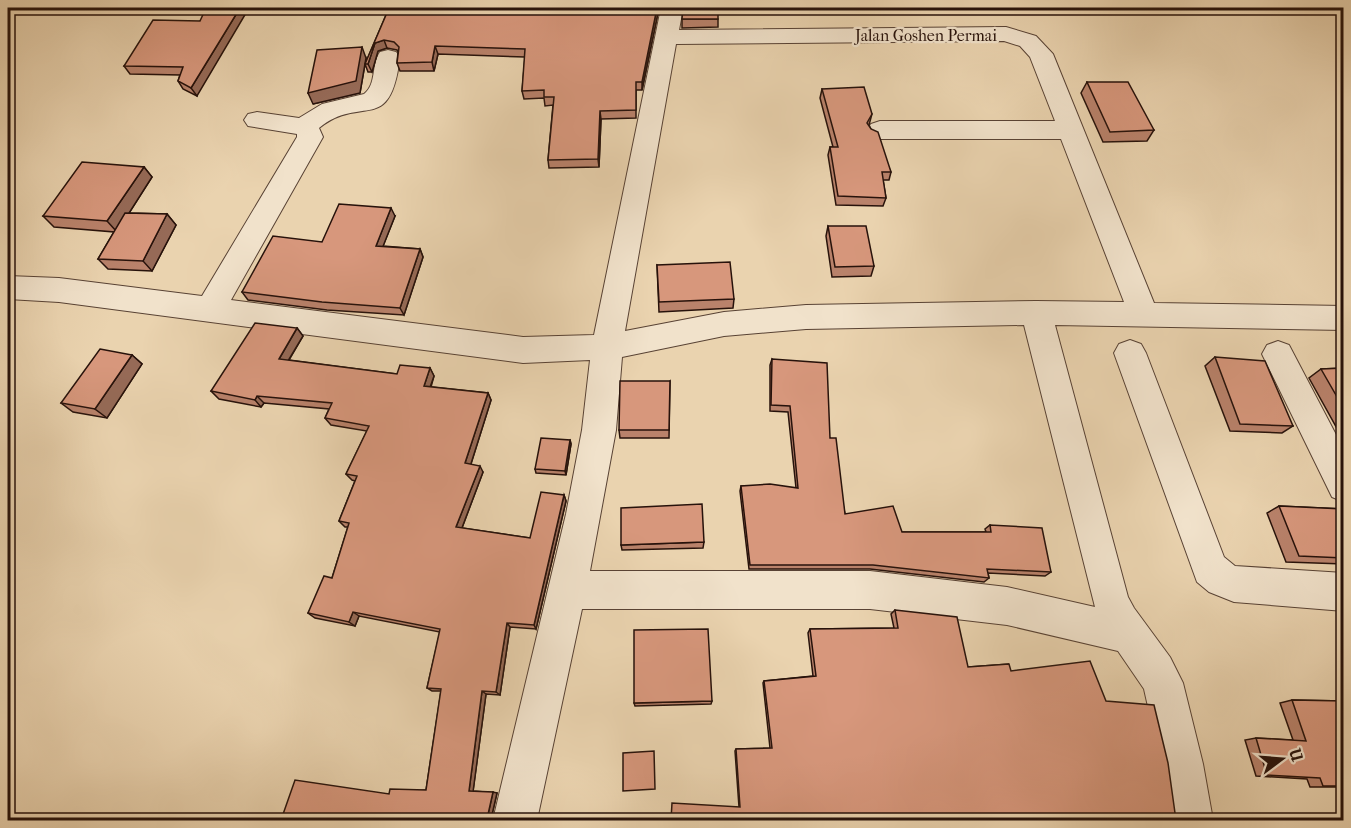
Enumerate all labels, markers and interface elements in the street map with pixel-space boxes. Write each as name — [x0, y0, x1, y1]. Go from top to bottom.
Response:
street label: Jalan Goshen Permai — [853, 26, 997, 45]
north arrow — [1252, 729, 1312, 789]
text: U — [1285, 745, 1307, 764]

